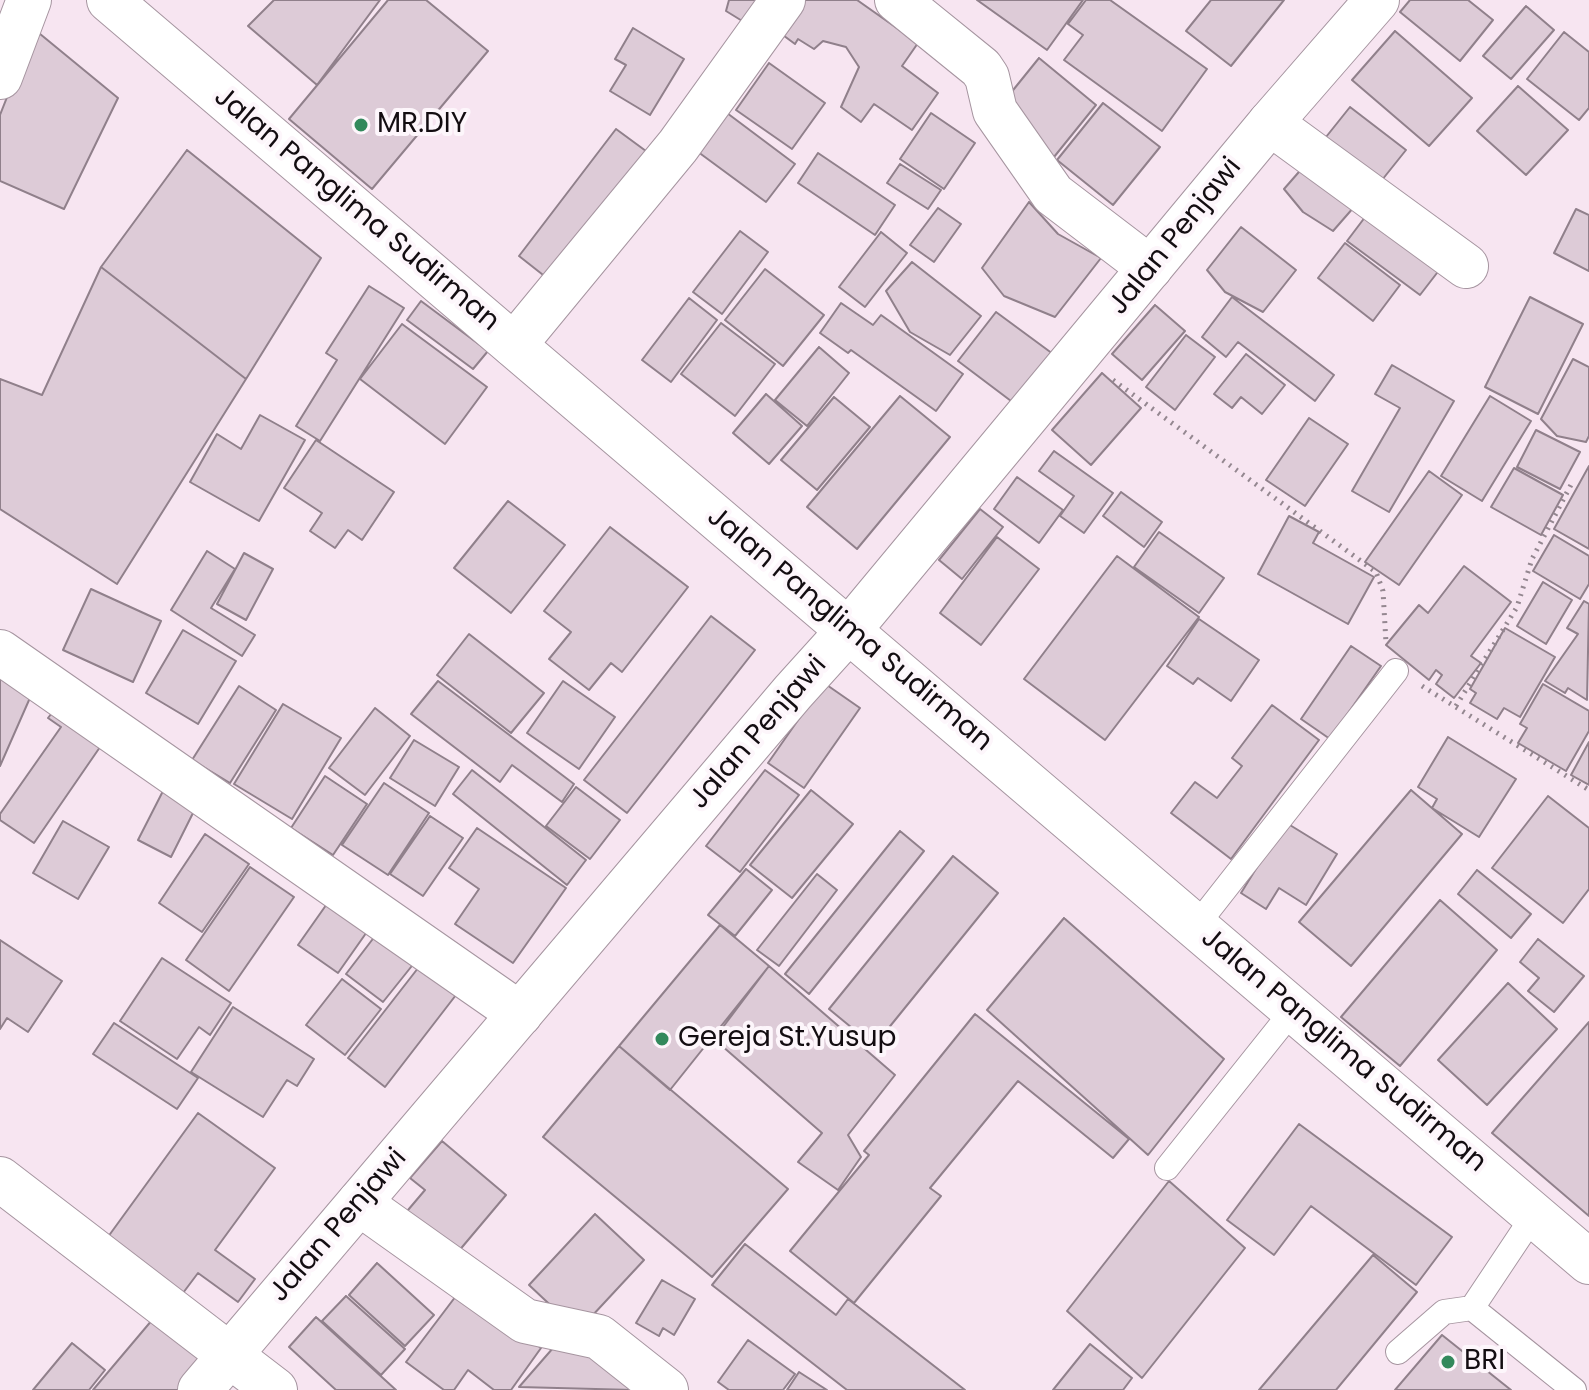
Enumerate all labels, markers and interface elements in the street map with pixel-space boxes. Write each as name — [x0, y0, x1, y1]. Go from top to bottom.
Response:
street label: Jalan Panglima Sudirman — [206, 81, 506, 339]
place label: MR.DIY — [377, 108, 467, 142]
marker: MR.DIY — [352, 116, 370, 134]
street label: Jalan Penjawi — [1102, 152, 1250, 322]
street label: Jalan Panglima Sudirman — [699, 501, 999, 759]
street label: Jalan Penjawi — [683, 649, 835, 817]
street label: Jalan Panglima Sudirman — [1193, 922, 1493, 1180]
place label: Gereja St.Yusup — [678, 1022, 897, 1056]
marker: Gereja St.Yusup — [653, 1030, 671, 1048]
street label: Jalan Penjawi — [263, 1142, 415, 1310]
place label: BRI — [1464, 1345, 1505, 1379]
marker: BRI — [1439, 1353, 1457, 1371]

